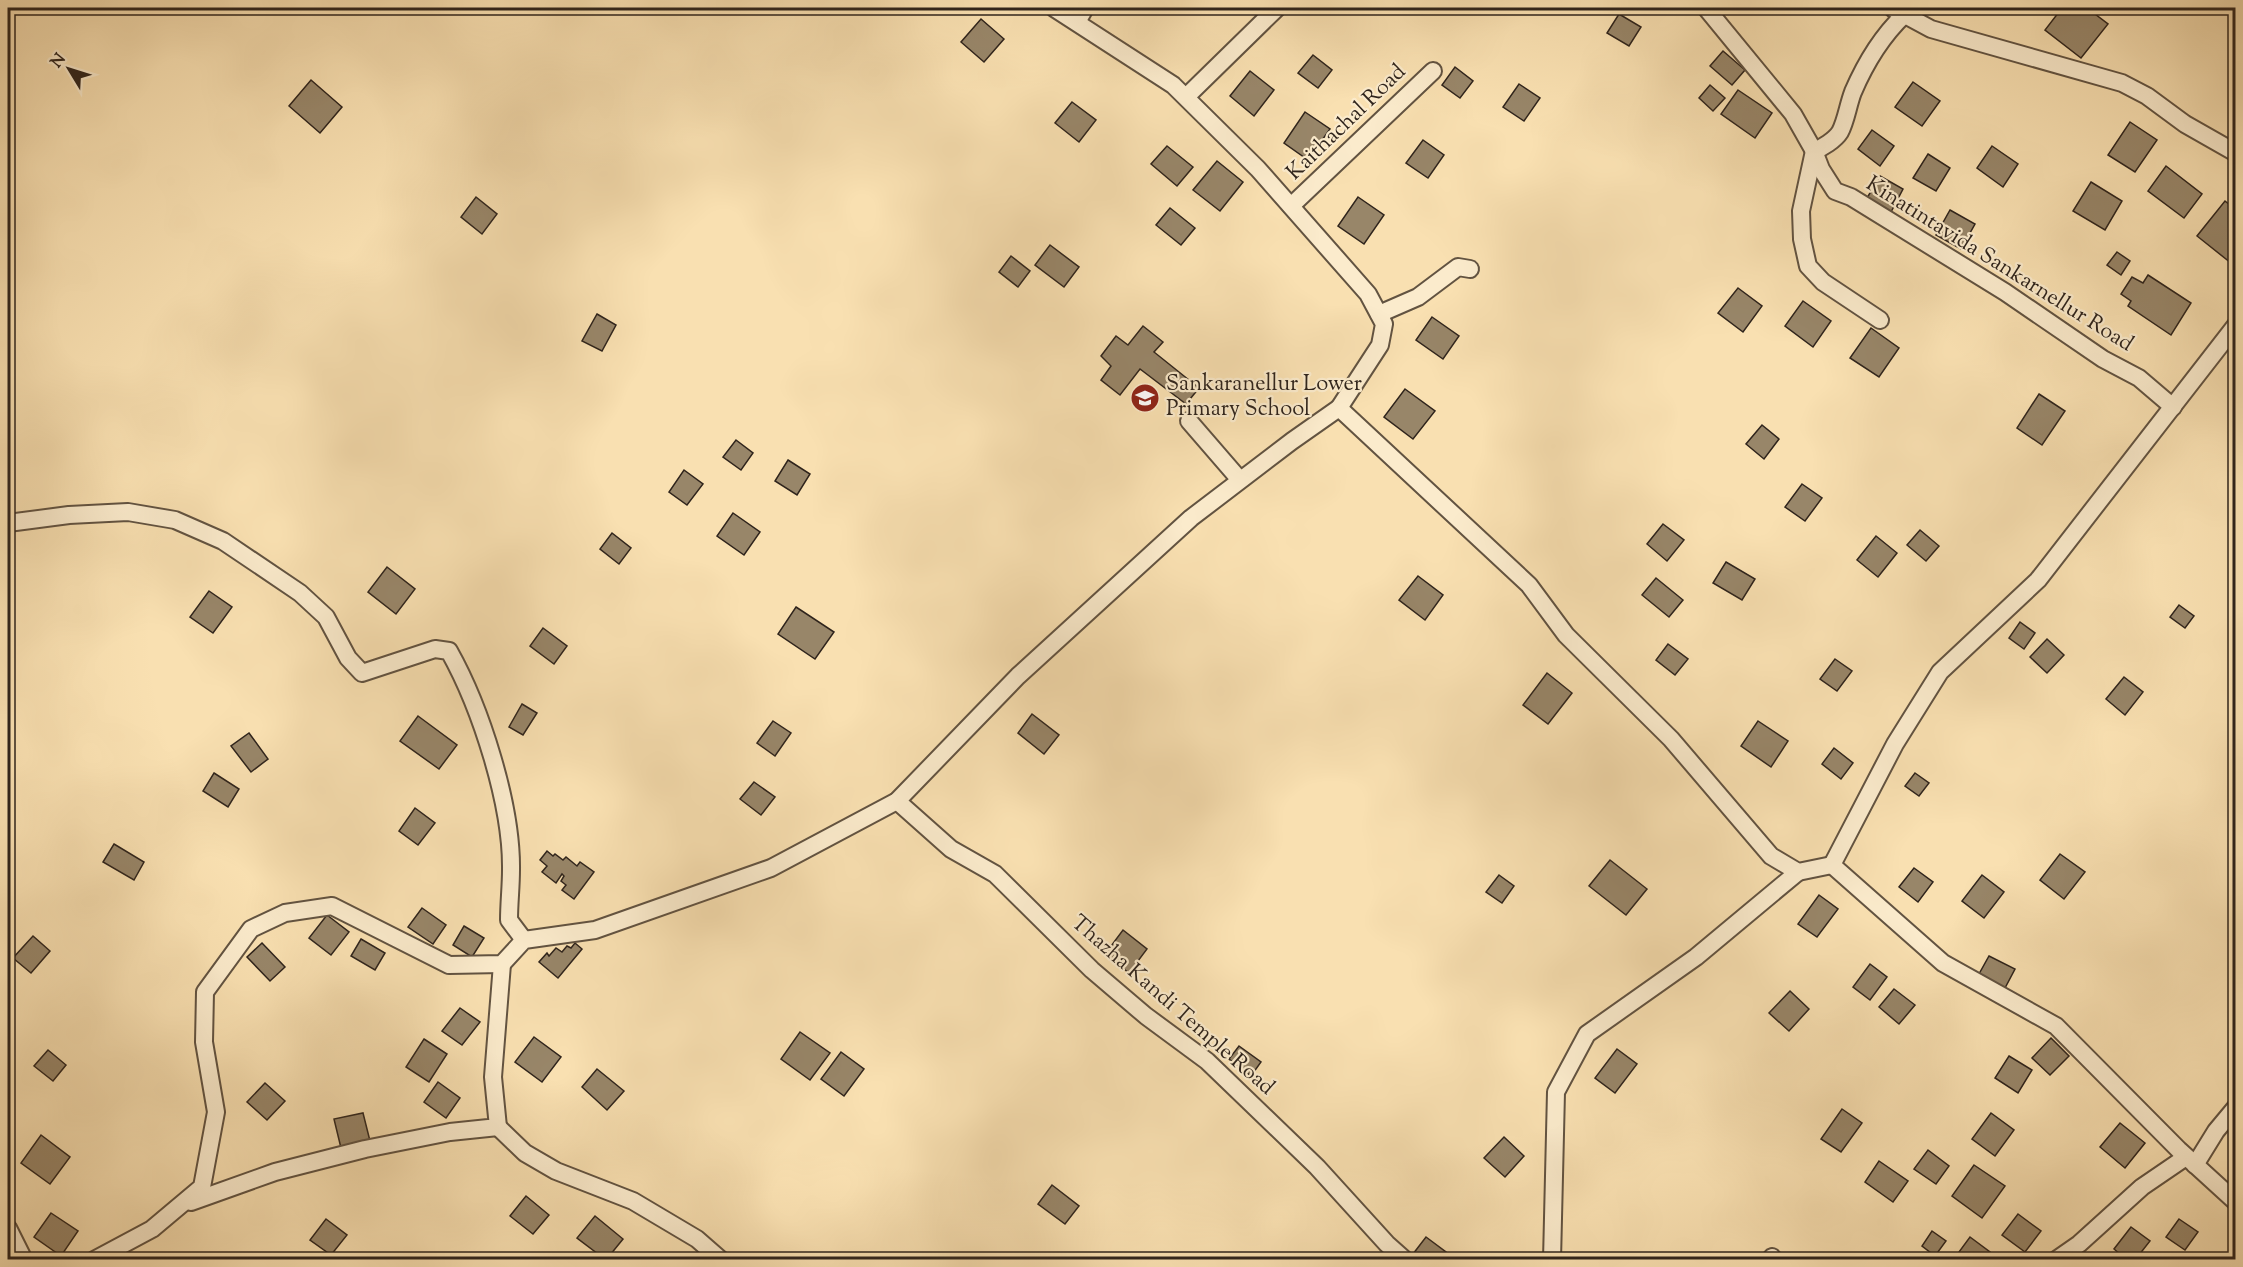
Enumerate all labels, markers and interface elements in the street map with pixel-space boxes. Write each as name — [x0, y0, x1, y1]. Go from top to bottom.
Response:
north arrow — [39, 39, 99, 99]
text: N — [46, 49, 72, 73]
street label: Kaithachal Road — [1280, 57, 1414, 189]
street label: Kinatintavida Sankarnellur Road — [1859, 169, 2139, 361]
place label: Sankaranellur Lower Primary School — [1166, 369, 1362, 426]
school or university icon: Sankaranellur Lower Primary School — [1129, 382, 1161, 414]
street label: Thazha Kandi Temple Road — [1063, 908, 1281, 1104]

